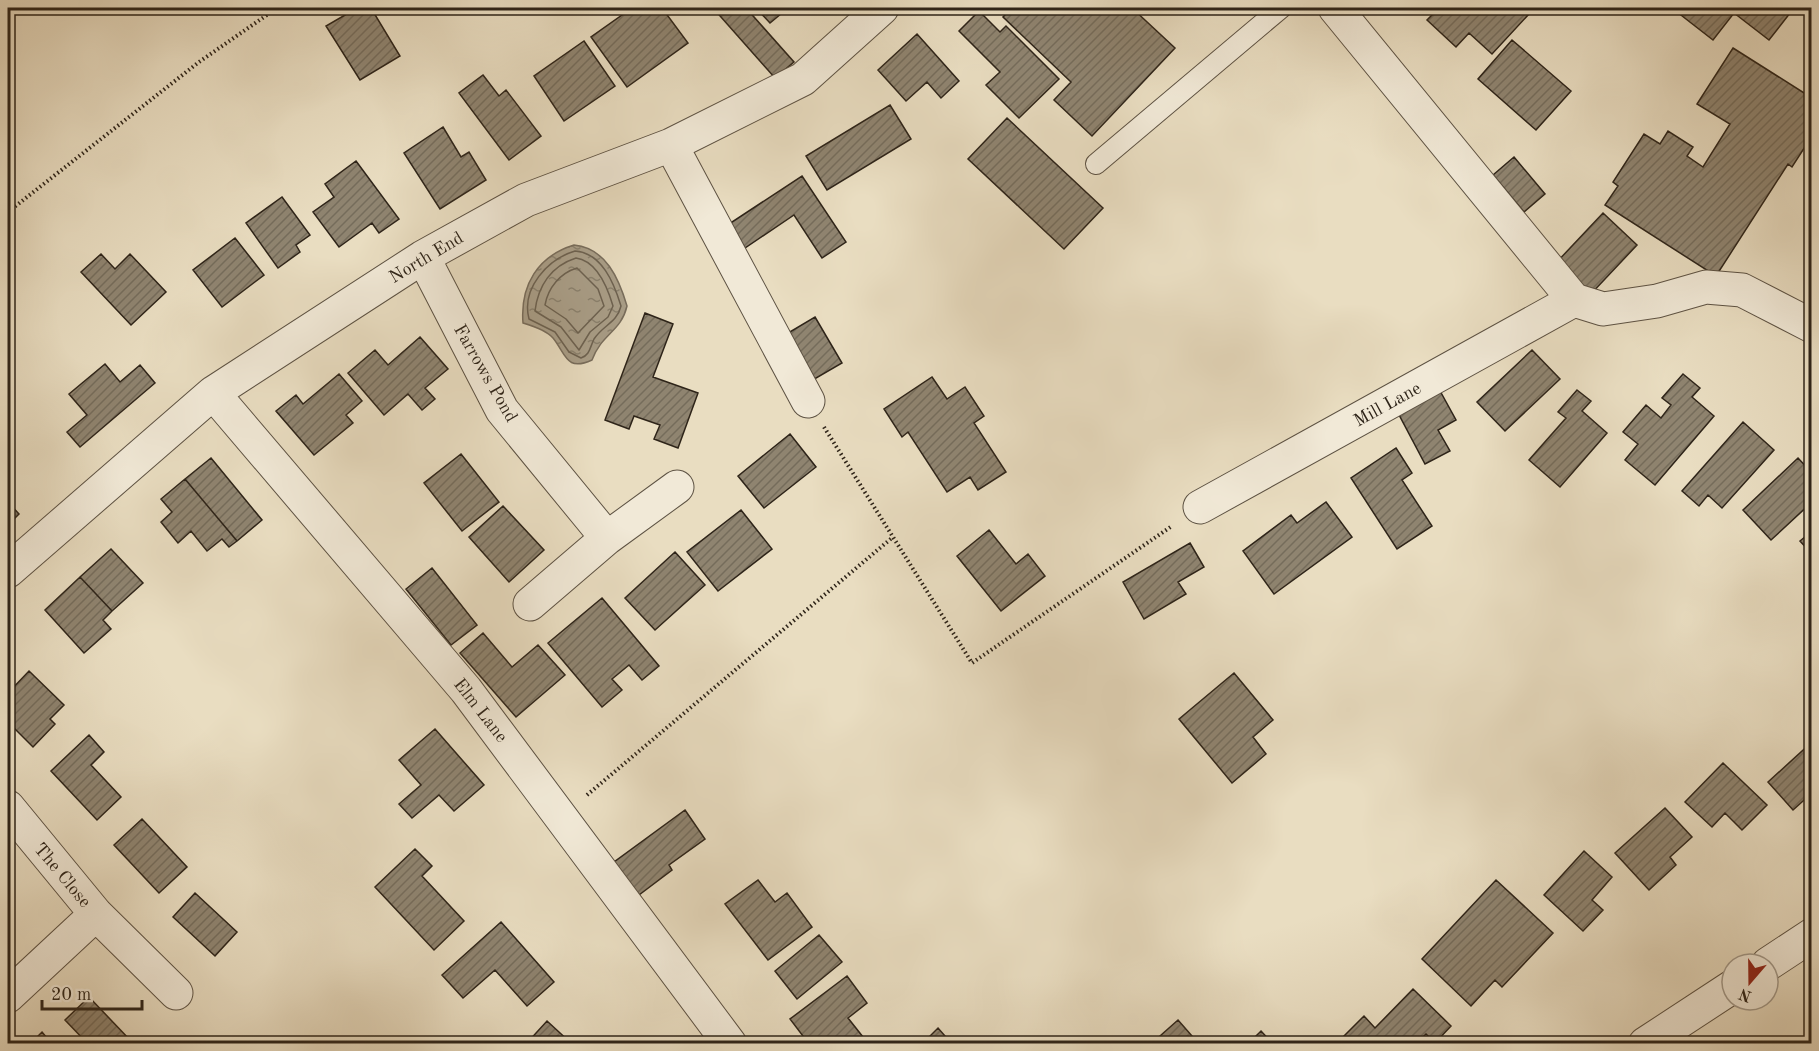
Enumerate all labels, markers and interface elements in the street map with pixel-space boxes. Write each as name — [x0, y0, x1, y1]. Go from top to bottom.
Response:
street label: North End — [386, 229, 467, 287]
street label: Farrows Pond — [450, 322, 520, 425]
street label: Mill Lane — [1351, 379, 1424, 431]
street label: Elm Lane — [450, 675, 511, 746]
street label: The Close — [30, 840, 94, 911]
north arrow — [1720, 952, 1780, 1012]
scale bar — [42, 973, 142, 1011]
text: N — [1736, 984, 1754, 1004]
text: 20 m — [51, 986, 91, 1004]

